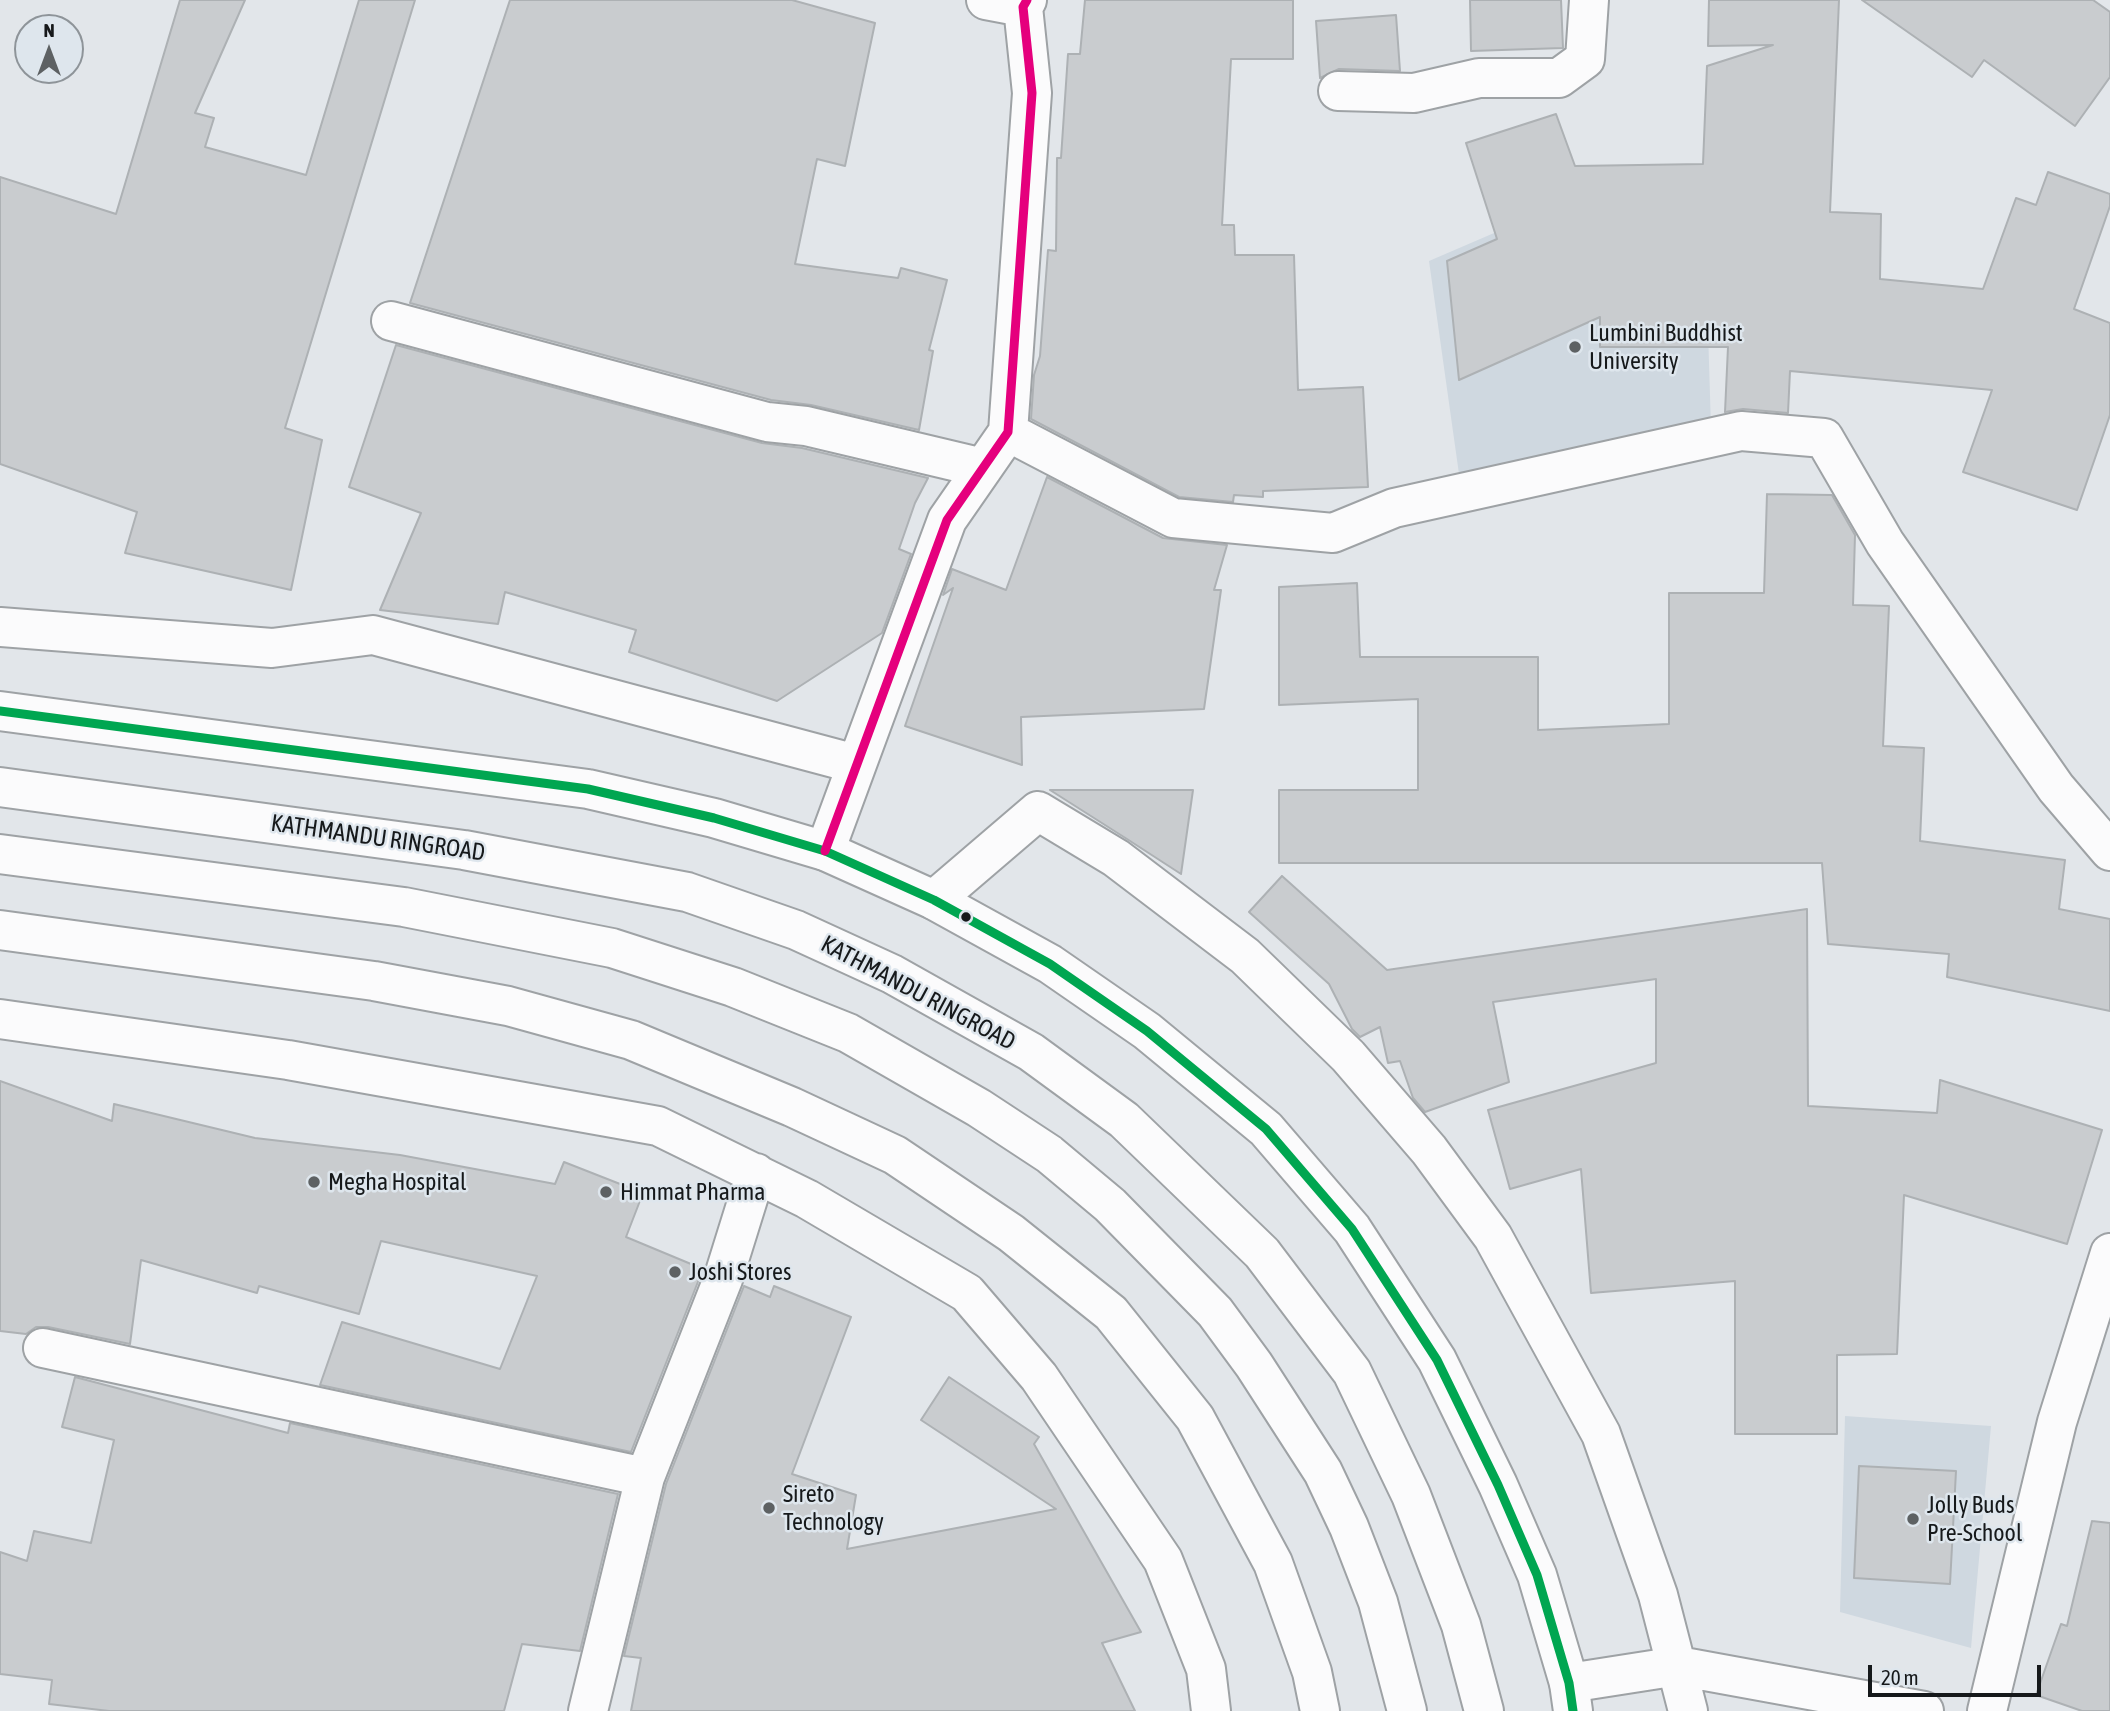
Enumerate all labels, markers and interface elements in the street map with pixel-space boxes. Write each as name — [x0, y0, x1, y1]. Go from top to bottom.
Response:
north arrow — [14, 14, 84, 84]
text: N — [43, 19, 55, 41]
place label: Lumbini Buddhist University — [1589, 319, 1743, 375]
marker: Lumbini Buddhist University — [1567, 339, 1583, 355]
street label: KATHMANDU RINGROAD — [269, 809, 487, 867]
unlabelled marker — [959, 910, 973, 924]
street label: KATHMANDU RINGROAD — [816, 930, 1020, 1056]
place label: Megha Hospital — [328, 1168, 466, 1196]
marker: Megha Hospital — [306, 1174, 322, 1190]
place label: Himmat Pharma — [620, 1178, 765, 1206]
marker: Himmat Pharma — [598, 1184, 614, 1200]
place label: Joshi Stores — [689, 1258, 791, 1286]
marker: Joshi Stores — [667, 1264, 683, 1280]
place label: Sireto Technology — [783, 1480, 884, 1536]
place label: Jolly Buds Pre-School — [1927, 1491, 2022, 1547]
marker: Sireto Technology — [761, 1500, 777, 1516]
marker: Jolly Buds Pre-School — [1905, 1511, 1921, 1527]
scale bar — [1872, 1652, 2045, 1696]
text: 20 m — [1881, 1665, 1919, 1689]

